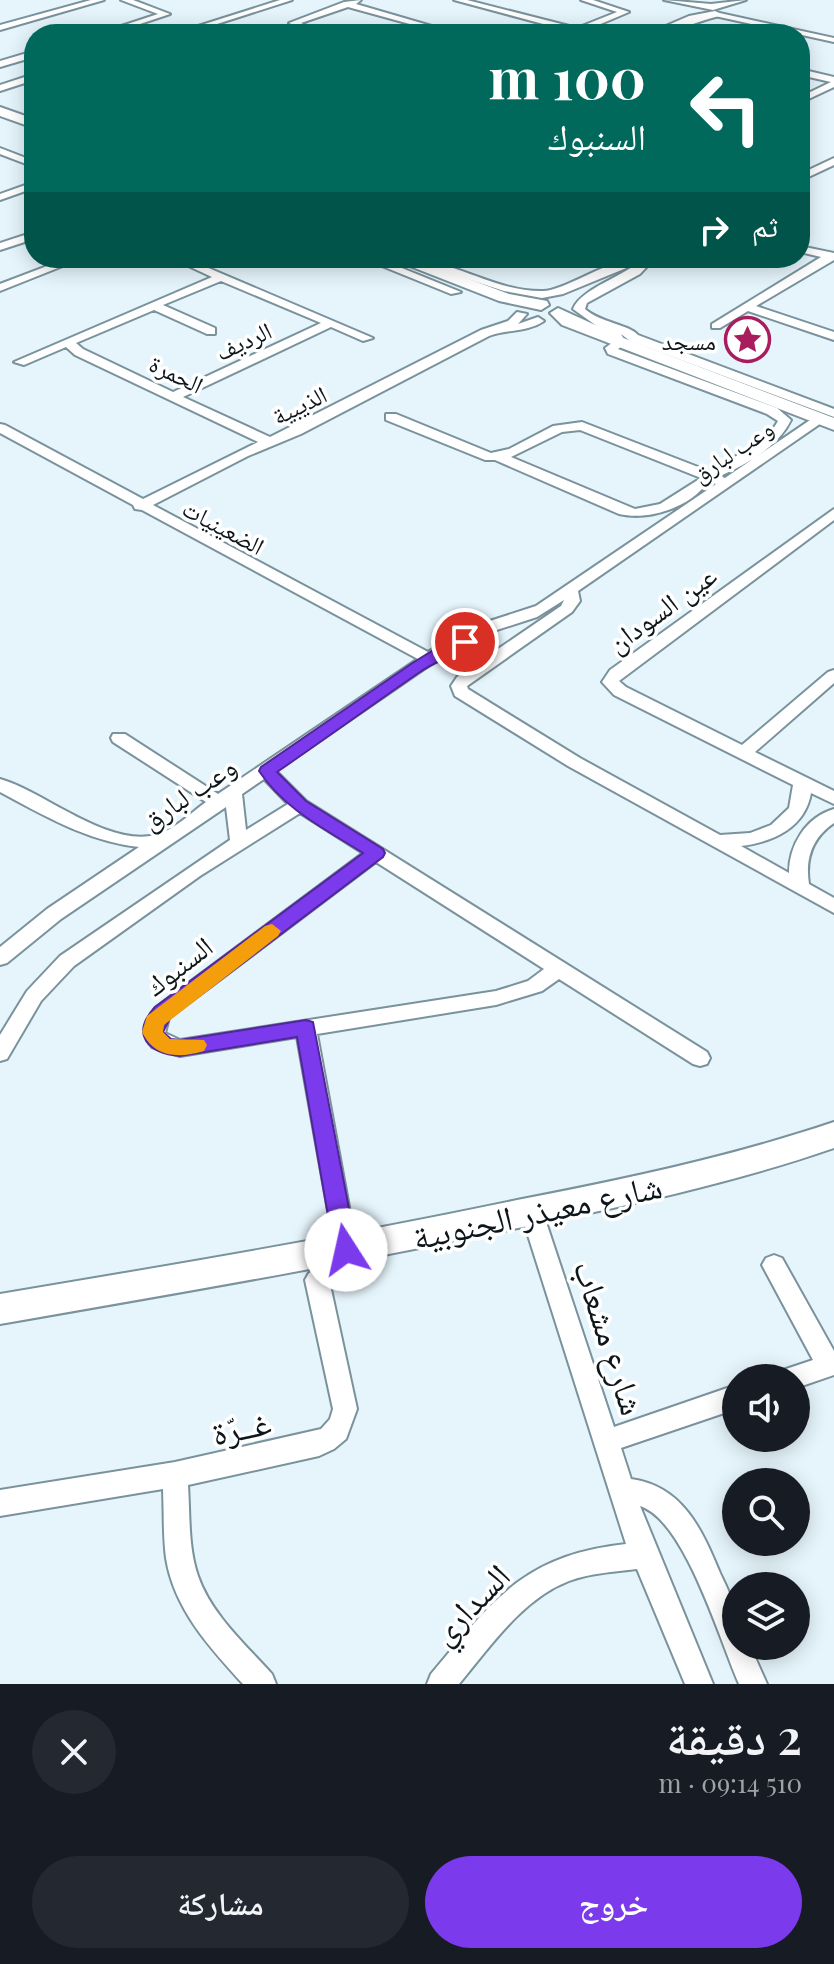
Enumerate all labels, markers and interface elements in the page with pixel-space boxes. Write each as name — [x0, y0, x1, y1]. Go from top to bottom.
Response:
text: 100 m — [489, 39, 646, 114]
icon: left — [674, 56, 778, 160]
text: السنبوك — [548, 111, 646, 159]
text: ثم — [752, 205, 778, 245]
icon: right — [692, 208, 736, 252]
street label: الرديف — [210, 313, 276, 367]
place icon: مسجد — [723, 316, 771, 364]
place label: مسجد — [662, 324, 716, 356]
street label: الحمرة — [145, 346, 209, 400]
street label: الذيبية — [266, 377, 332, 431]
street label: وعب لبارق — [685, 411, 779, 489]
street label: الضعينيات — [178, 491, 270, 561]
street label: عين السودان — [599, 556, 724, 661]
pin — [431, 608, 499, 676]
icon: arrive — [443, 620, 487, 664]
street label: وعب لبارق — [133, 747, 243, 838]
street label: السنبوك — [137, 927, 219, 1003]
street label: شارع معيذر الجنوبية — [408, 1161, 666, 1260]
position arrow — [304, 1208, 388, 1292]
street label: شارع مشعاب — [563, 1254, 658, 1421]
map controls — [722, 1364, 810, 1660]
button: sound — [722, 1364, 810, 1452]
street label: غــرّة — [207, 1397, 275, 1455]
button: search — [722, 1468, 810, 1556]
street label: السداري — [419, 1552, 524, 1658]
button: layers — [722, 1572, 810, 1660]
text: 2 دقيقة — [666, 1703, 802, 1767]
button: close — [32, 1710, 116, 1794]
text: 510 m · 09:14 — [658, 1765, 802, 1800]
button: مشاركة — [32, 1856, 409, 1948]
button: خروج — [425, 1856, 802, 1948]

